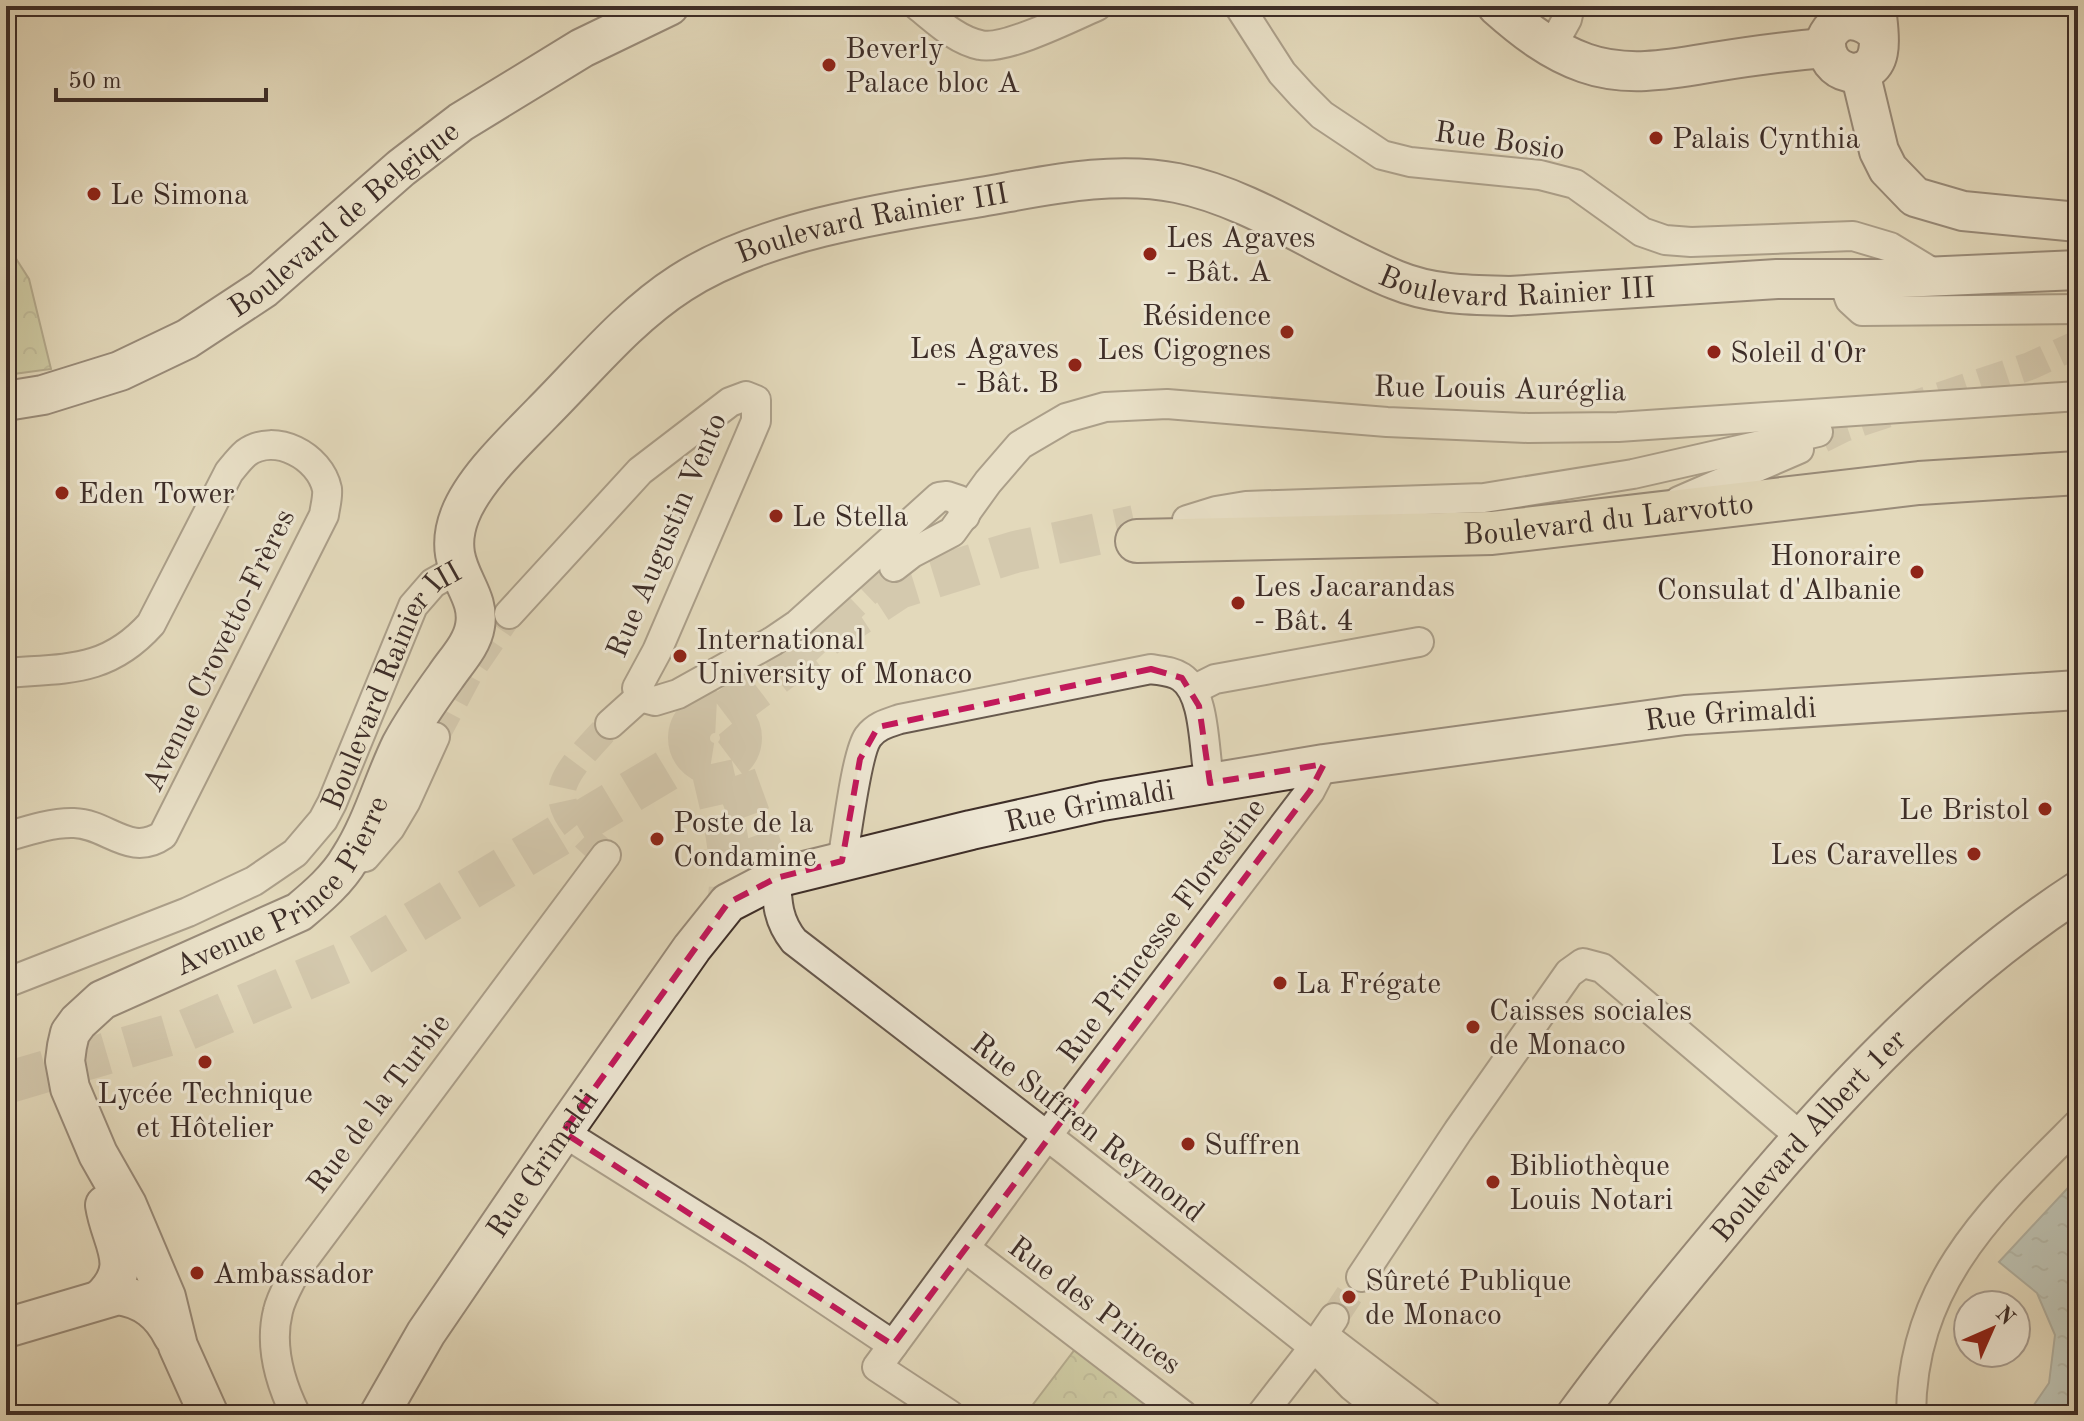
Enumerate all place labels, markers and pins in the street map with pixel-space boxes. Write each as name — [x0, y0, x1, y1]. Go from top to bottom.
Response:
place label: Beverly Palace bloc A — [845, 35, 1020, 99]
marker: Beverly Palace bloc A — [820, 56, 838, 74]
place label: Palais Cynthia — [1672, 125, 1860, 155]
marker: Palais Cynthia — [1647, 129, 1665, 147]
place label: Le Simona — [110, 181, 249, 211]
marker: Le Simona — [85, 185, 103, 203]
place label: Les Agaves - Bât. A — [1166, 224, 1316, 288]
marker: Les Agaves - Bât. A — [1141, 245, 1159, 263]
place label: Résidence Les Cigognes — [1097, 302, 1271, 366]
marker: Résidence Les Cigognes — [1278, 323, 1296, 341]
place label: Les Agaves - Bât. B — [909, 335, 1059, 399]
place label: Soleil d'Or — [1730, 339, 1866, 369]
marker: Soleil d'Or — [1705, 343, 1723, 361]
marker: Les Agaves - Bât. B — [1066, 356, 1084, 374]
place label: Eden Tower — [78, 480, 234, 510]
marker: Eden Tower — [53, 484, 71, 502]
place label: Le Stella — [792, 503, 908, 533]
marker: Le Stella — [767, 507, 785, 525]
place label: Honoraire Consulat d'Albanie — [1657, 542, 1901, 606]
marker: Honoraire Consulat d'Albanie — [1908, 563, 1926, 581]
place label: Les Jacarandas - Bât. 4 — [1254, 573, 1455, 637]
marker: Les Jacarandas - Bât. 4 — [1229, 594, 1247, 612]
place label: International University of Monaco — [696, 626, 972, 690]
marker: International University of Monaco — [671, 647, 689, 665]
place label: Le Bristol — [1899, 796, 2029, 826]
marker: Le Bristol — [2036, 800, 2054, 818]
place label: Poste de la Condamine — [673, 809, 817, 873]
marker: Poste de la Condamine — [648, 830, 666, 848]
place label: Les Caravelles — [1770, 841, 1958, 871]
marker: Les Caravelles — [1965, 845, 1983, 863]
place label: La Frégate — [1296, 970, 1441, 1000]
marker: La Frégate — [1271, 974, 1289, 992]
place label: Caisses sociales de Monaco — [1489, 997, 1692, 1061]
marker: Caisses sociales de Monaco — [1464, 1018, 1482, 1036]
marker: Lycée Technique et Hôtelier — [196, 1053, 214, 1071]
place label: Lycée Technique et Hôtelier — [97, 1080, 313, 1144]
place label: Suffren — [1204, 1131, 1301, 1161]
marker: Suffren — [1179, 1135, 1197, 1153]
place label: Bibliothèque Louis Notari — [1509, 1152, 1673, 1216]
marker: Bibliothèque Louis Notari — [1484, 1173, 1502, 1191]
place label: Ambassador — [213, 1260, 374, 1290]
marker: Ambassador — [188, 1264, 206, 1282]
place label: Sûreté Publique de Monaco — [1365, 1267, 1571, 1331]
marker: Sûreté Publique de Monaco — [1340, 1288, 1358, 1306]

